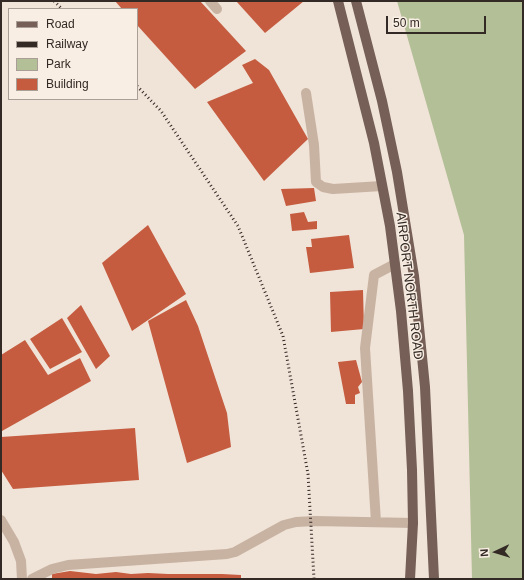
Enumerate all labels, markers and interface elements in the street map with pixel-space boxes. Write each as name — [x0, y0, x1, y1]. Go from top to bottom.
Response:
legend — [8, 8, 138, 100]
scale bar — [388, 8, 488, 34]
text: 50 m — [393, 16, 420, 30]
text: Road — [46, 17, 75, 31]
text: Railway — [46, 37, 88, 51]
text: Park — [46, 57, 71, 71]
text: Building — [46, 77, 89, 91]
street label: AIRPORT NORTH ROAD — [392, 211, 426, 361]
north arrow — [476, 532, 516, 572]
text: N — [478, 548, 490, 557]

